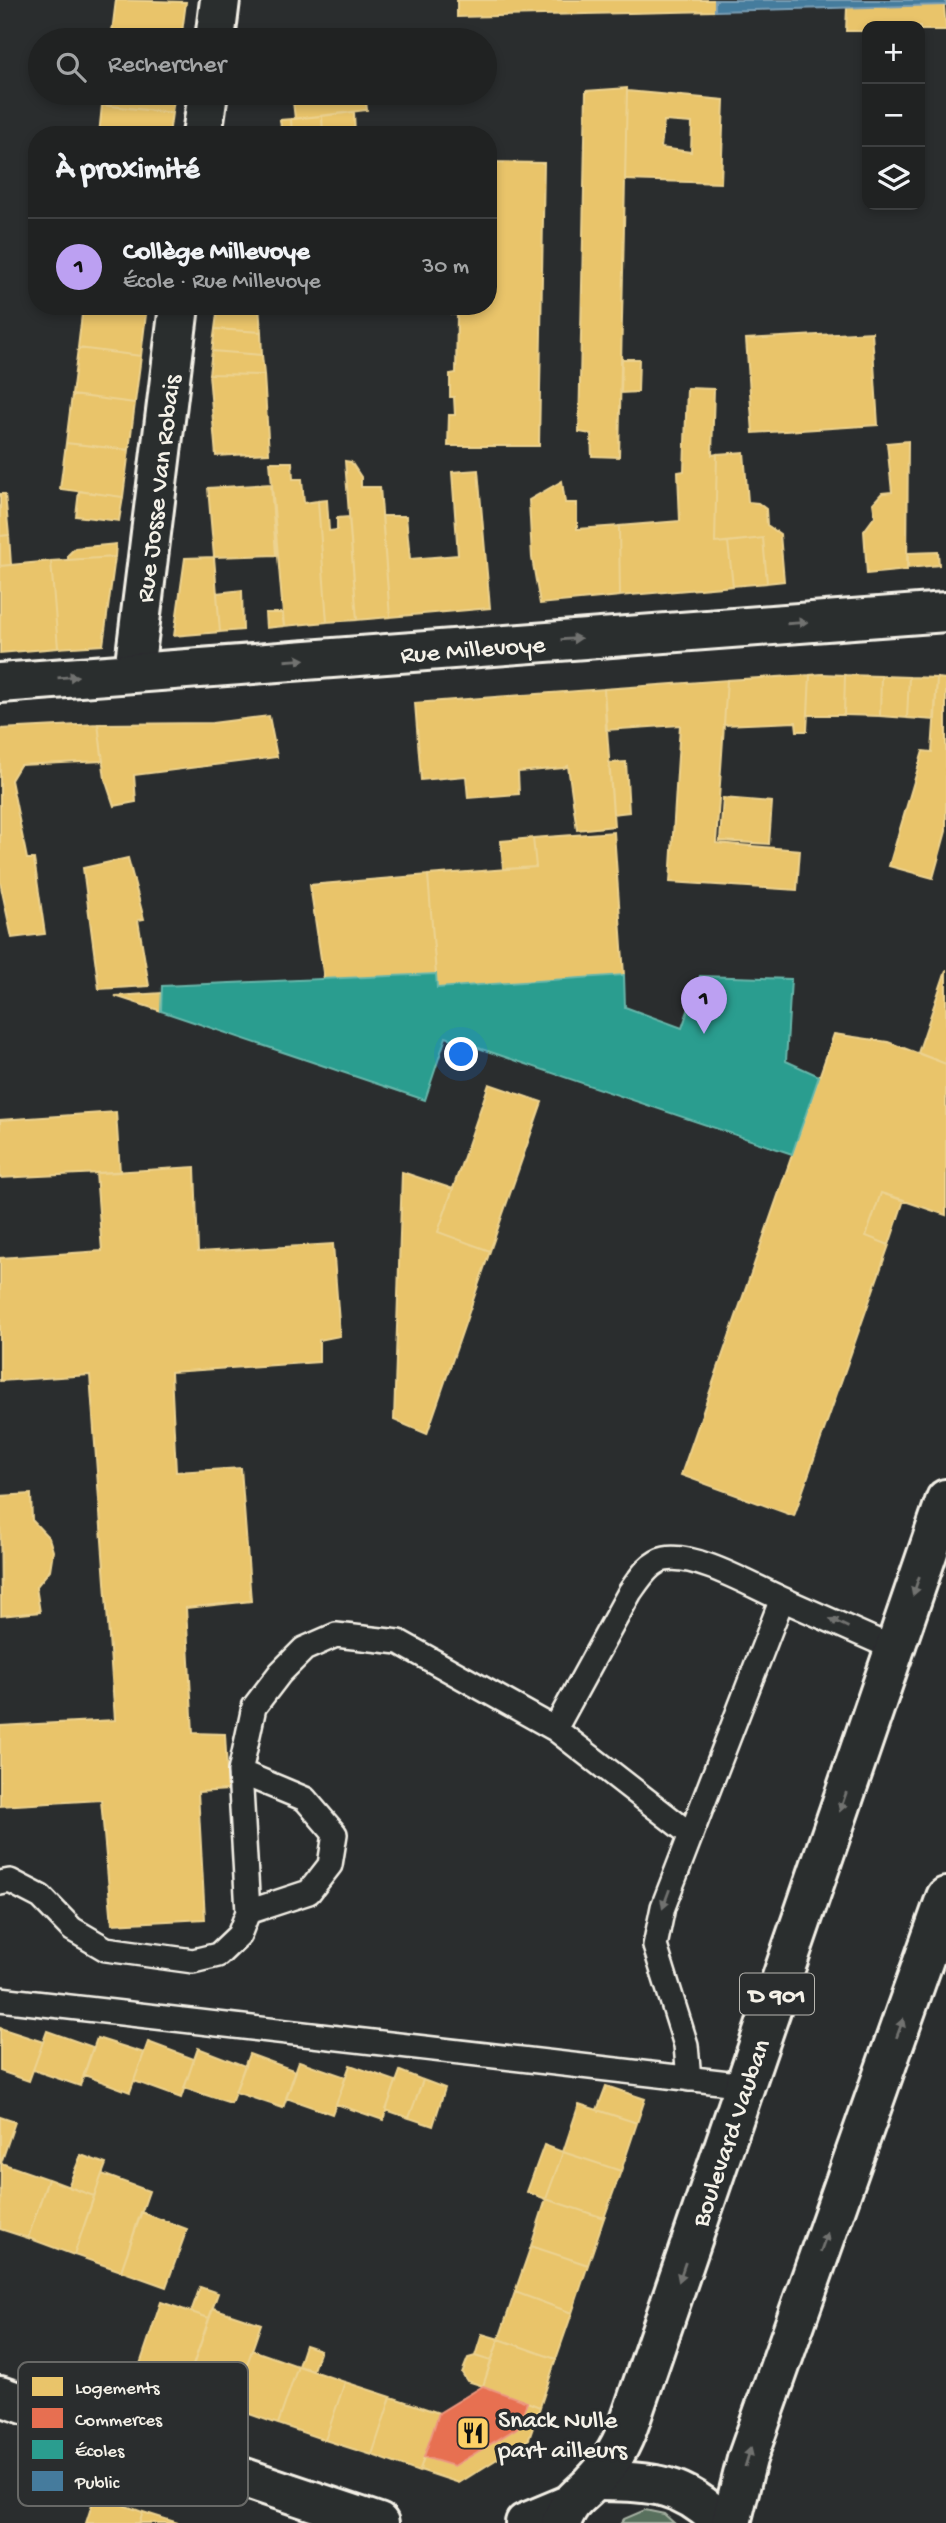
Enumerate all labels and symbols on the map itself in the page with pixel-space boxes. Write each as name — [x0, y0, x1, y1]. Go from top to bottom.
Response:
street label: Rue Josse Van Robais — [132, 372, 191, 605]
one-way arrow — [787, 617, 809, 628]
street label: Rue Millevoye — [399, 631, 547, 673]
one-way arrow — [560, 634, 582, 645]
one-way arrow — [284, 654, 306, 665]
one-way arrow — [57, 671, 79, 682]
pin: 1 — [681, 976, 727, 1034]
your location — [444, 1037, 478, 1071]
one-way arrow — [910, 1576, 921, 1597]
one-way arrow — [829, 1617, 849, 1629]
one-way arrow — [837, 1791, 848, 1812]
one-way arrow — [660, 1889, 671, 1910]
road number: D 901 — [740, 1973, 814, 2014]
one-way arrow — [894, 2018, 905, 2039]
street label: Boulevard Vauban — [686, 2035, 780, 2232]
one-way arrow — [818, 2232, 829, 2253]
one-way arrow — [676, 2262, 687, 2283]
legend — [18, 2362, 248, 2506]
text: Logements — [75, 2378, 161, 2401]
place label: Snack Nulle part ailleurs — [497, 2407, 629, 2468]
text: Commerces — [75, 2410, 163, 2433]
restaurant icon: Snack Nulle part ailleurs — [454, 2414, 492, 2452]
text: Écoles — [75, 2441, 125, 2464]
one-way arrow — [744, 2446, 754, 2467]
text: Public — [74, 2473, 120, 2496]

